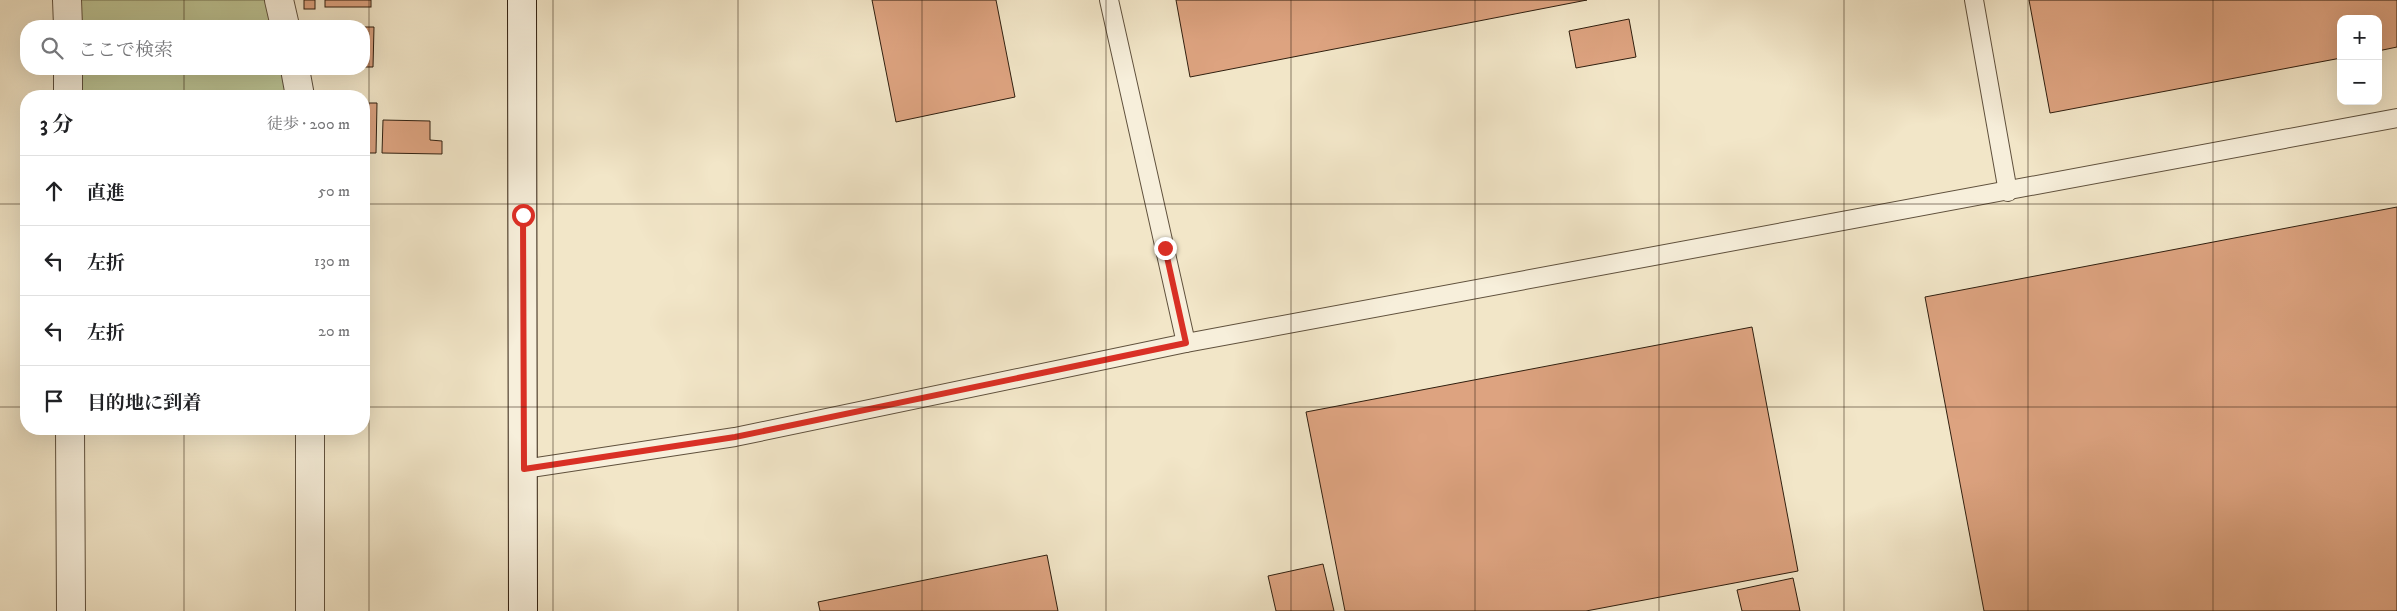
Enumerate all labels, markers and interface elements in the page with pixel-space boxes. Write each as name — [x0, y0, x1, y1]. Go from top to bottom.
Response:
map controls — [2337, 15, 2382, 105]
button: + — [2337, 15, 2382, 60]
search box — [20, 20, 370, 75]
icon: search — [38, 34, 66, 62]
text: ここで検索 — [78, 39, 173, 62]
button: − — [2337, 60, 2382, 105]
text: 3 分 — [40, 112, 73, 138]
text: 徒歩 · 200 m — [267, 114, 350, 134]
icon: ahead — [40, 177, 68, 205]
text: 50 m — [318, 181, 350, 201]
text: 直進 — [87, 182, 125, 205]
route start — [512, 204, 535, 227]
route end — [1154, 237, 1177, 260]
icon: left — [40, 247, 68, 275]
text: 130 m — [314, 251, 350, 271]
text: 左折 — [87, 252, 125, 275]
icon: left — [40, 317, 68, 345]
text: 20 m — [318, 321, 350, 341]
text: 左折 — [87, 322, 125, 345]
icon: arrive — [40, 387, 68, 415]
text: 目的地に到着 — [87, 392, 201, 415]

